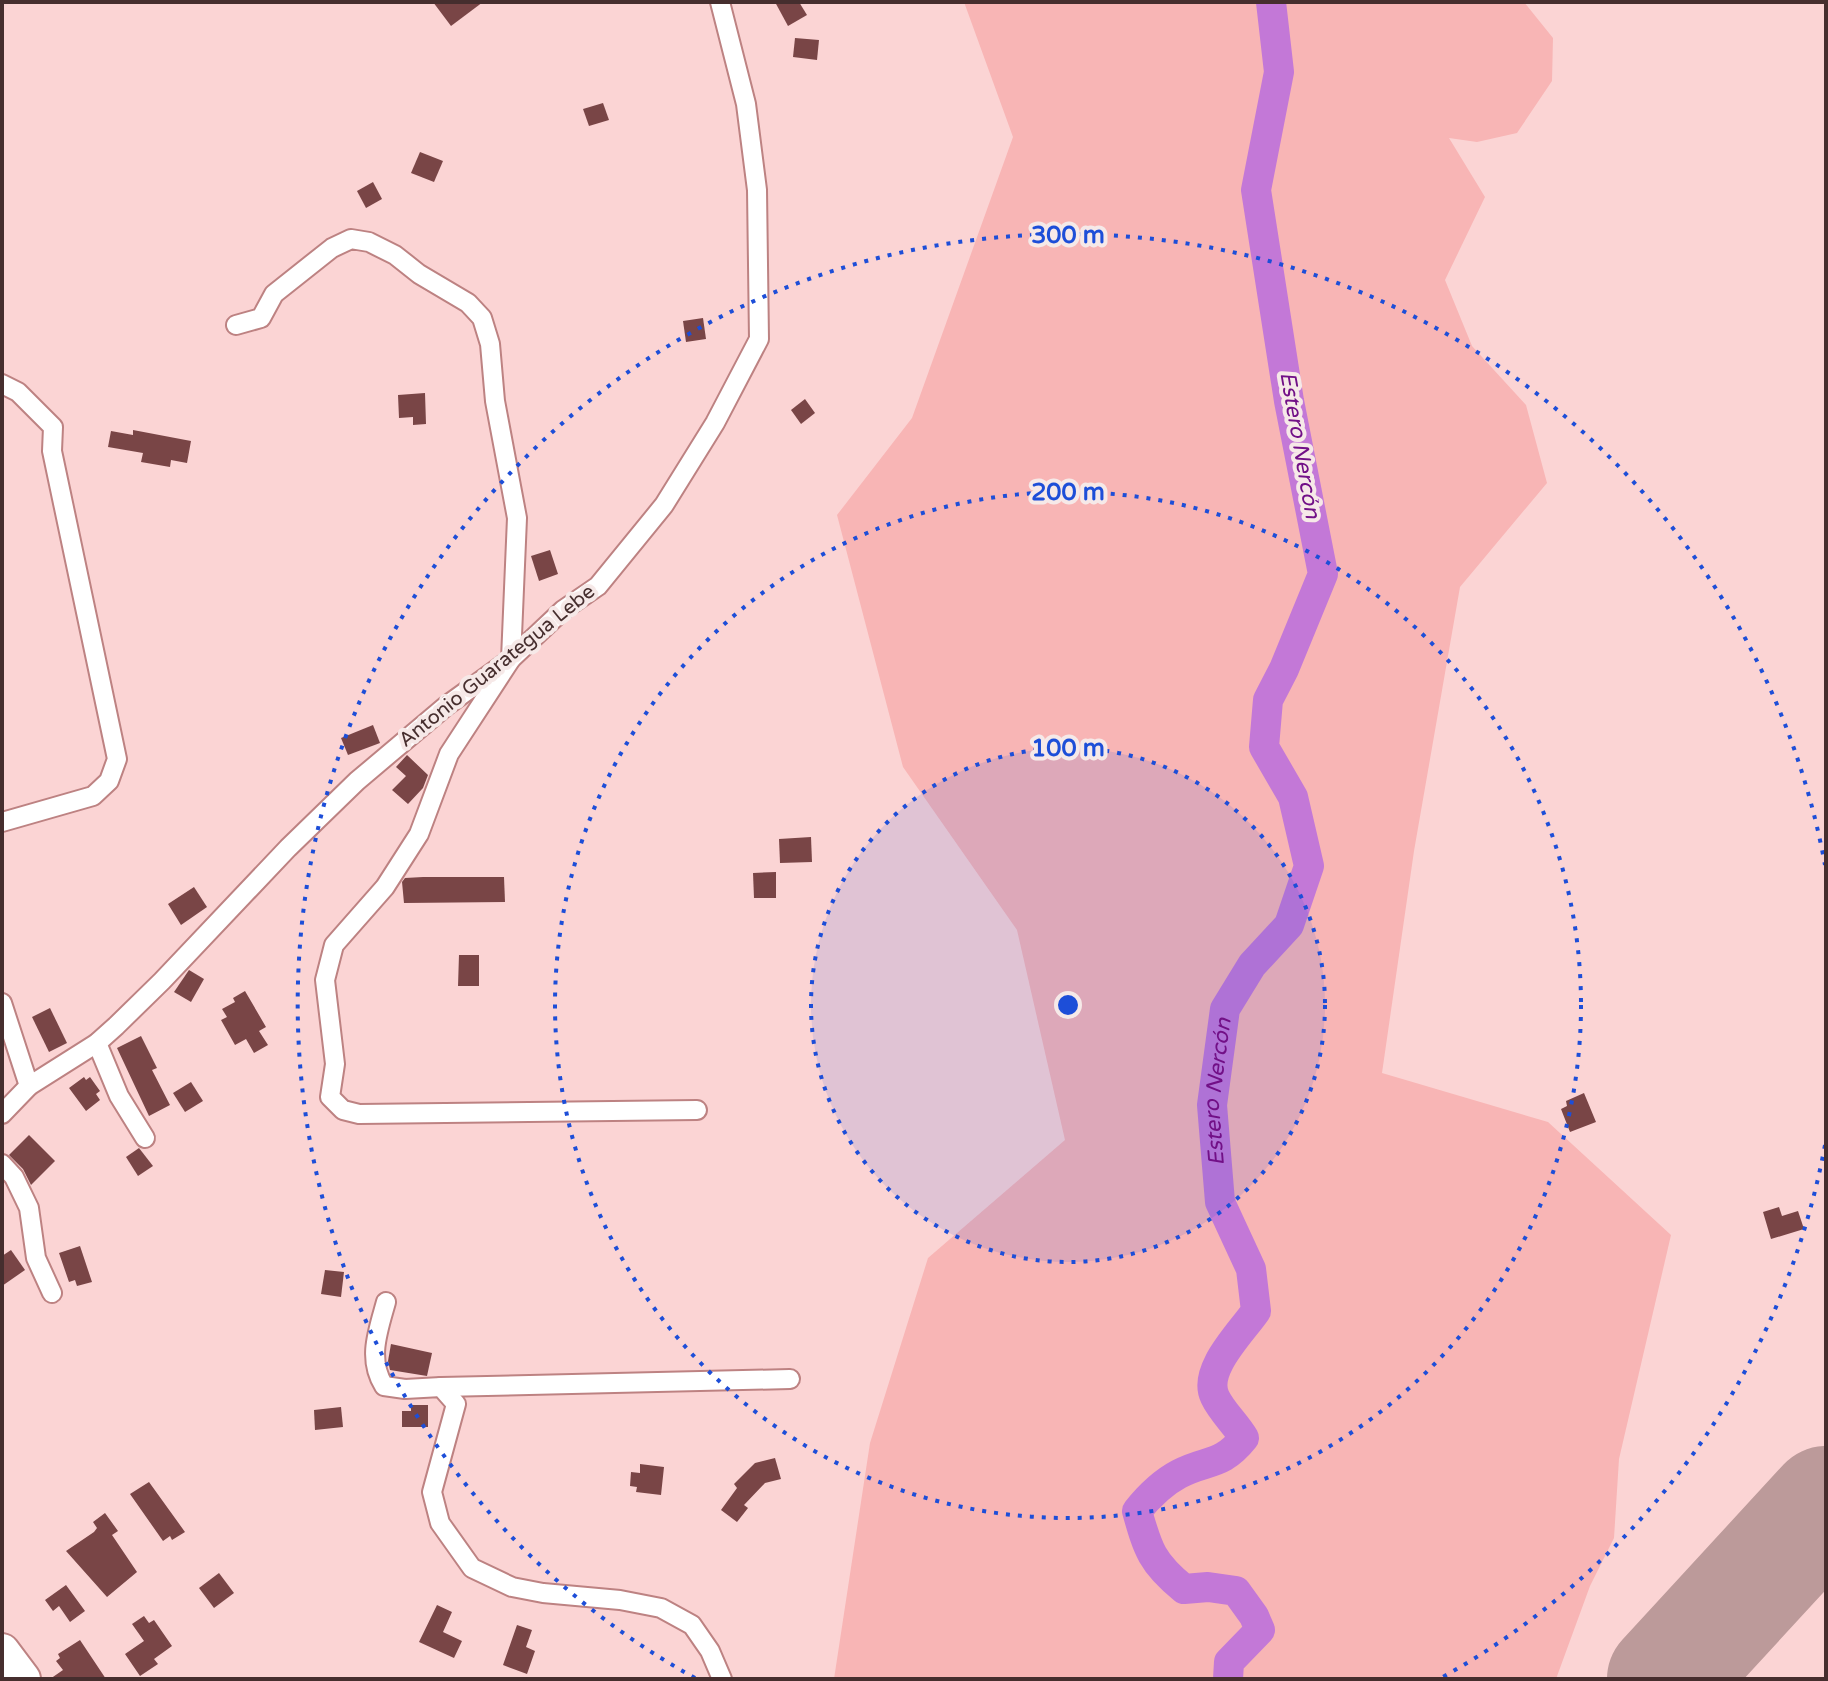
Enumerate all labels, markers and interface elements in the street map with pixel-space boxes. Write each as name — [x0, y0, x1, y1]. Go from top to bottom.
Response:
text: 300 m — [1031, 221, 1105, 250]
water label: Estero Nercón — [1274, 370, 1326, 521]
text: 200 m — [1031, 478, 1105, 507]
street label: Antonio Guarategua Lebe — [394, 580, 600, 752]
text: 100 m — [1031, 734, 1105, 763]
centre of rings — [1054, 991, 1082, 1019]
water label: Estero Nercón — [1198, 1016, 1237, 1167]

